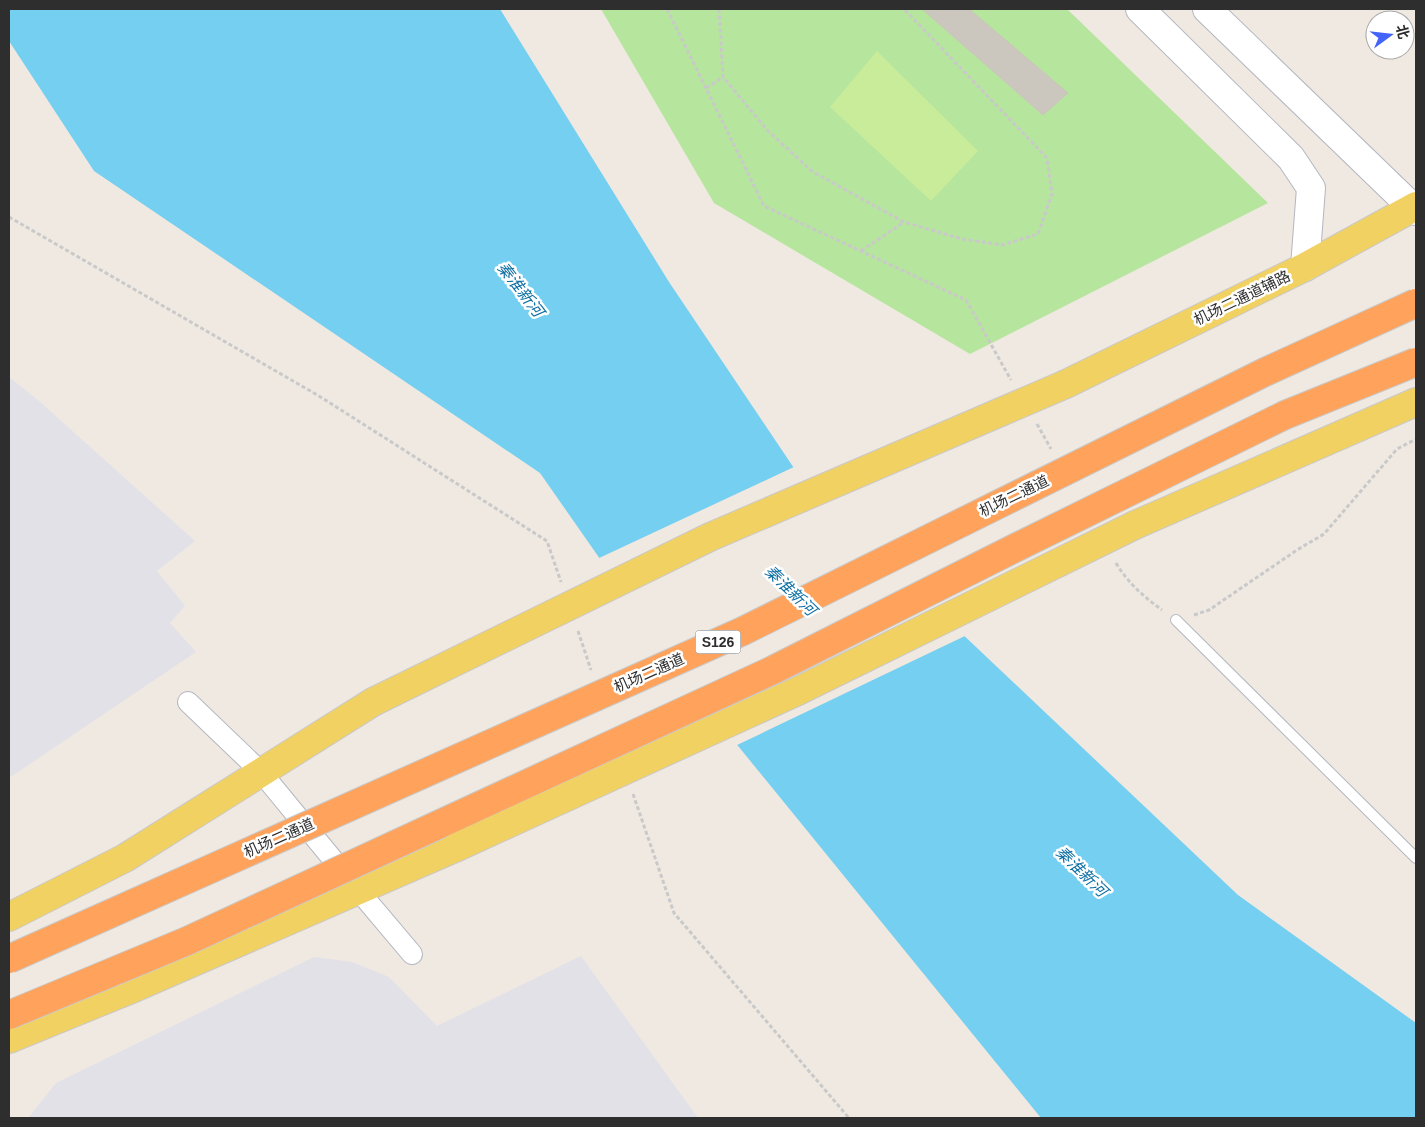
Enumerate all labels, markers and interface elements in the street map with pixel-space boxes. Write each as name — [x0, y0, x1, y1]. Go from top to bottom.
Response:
north arrow — [1365, 10, 1415, 60]
text: 北 — [1393, 23, 1412, 40]
water label: 秦淮新河 — [494, 259, 549, 322]
street label: 机场二通道辅路 — [1191, 267, 1293, 328]
street label: 机场二通道 — [976, 471, 1051, 520]
water label: 秦淮新河 — [762, 562, 822, 621]
road number: S126 — [696, 630, 740, 654]
street label: 机场二通道 — [611, 650, 687, 696]
street label: 机场二通道 — [241, 815, 317, 861]
water label: 秦淮新河 — [1053, 843, 1113, 902]

